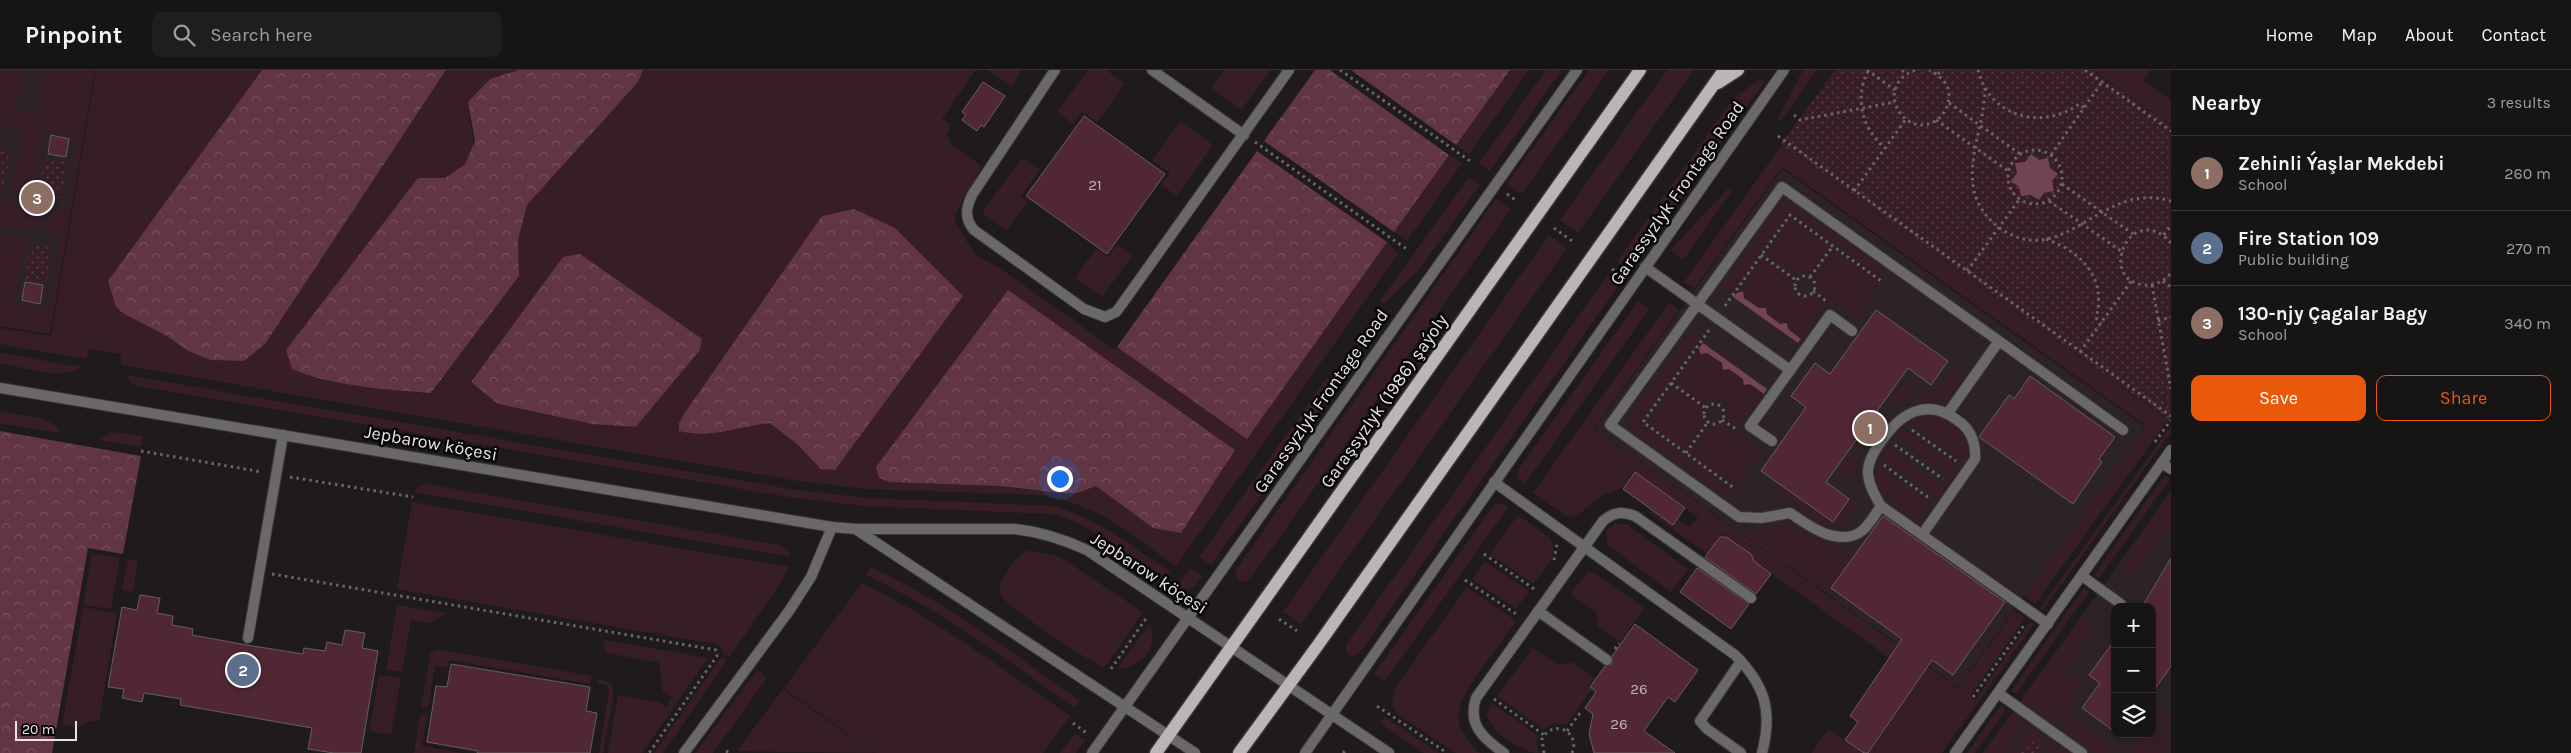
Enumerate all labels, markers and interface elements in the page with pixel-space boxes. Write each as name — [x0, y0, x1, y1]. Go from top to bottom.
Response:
search box — [152, 12, 502, 57]
text: Pinpoint — [25, 21, 122, 49]
icon: search — [170, 21, 198, 49]
text: Search here — [210, 24, 312, 46]
text: Home — [2265, 24, 2313, 46]
text: Map — [2341, 24, 2377, 46]
text: About — [2405, 24, 2454, 46]
text: Contact — [2482, 24, 2546, 46]
text: Nearby — [2191, 91, 2261, 115]
text: 3 results — [2487, 93, 2551, 112]
street label: Garassyzlyk Frontage Road — [1605, 97, 1749, 289]
text: Zehinli Ýaşlar Mekdebi — [2238, 153, 2444, 175]
text: 1 — [2204, 164, 2210, 183]
text: 260 m — [2504, 164, 2551, 183]
text: School — [2238, 175, 2288, 194]
house number: 21 — [1088, 176, 1102, 194]
pin: 3 — [21, 179, 53, 217]
text: Fire Station 109 — [2238, 228, 2379, 250]
text: 2 — [2202, 239, 2212, 258]
text: 270 m — [2506, 239, 2551, 258]
text: Public building — [2238, 250, 2349, 269]
text: 130-njy Çagalar Bagy — [2238, 303, 2427, 325]
street label: Garassyzlyk Frontage Road — [1249, 305, 1393, 497]
street label: Garaşsyzlyk (1986) şaýoly — [1316, 309, 1453, 492]
text: 3 — [2202, 314, 2212, 333]
text: 340 m — [2504, 314, 2551, 333]
text: School — [2238, 325, 2288, 344]
button: Save — [2191, 375, 2366, 421]
button: Share — [2376, 375, 2551, 421]
pin: 1 — [1854, 409, 1886, 447]
street label: Jepbarow köçesi — [363, 420, 499, 466]
your location — [1047, 466, 1073, 492]
street label: Jepbarow köçesi — [1087, 527, 1211, 619]
map controls — [2111, 603, 2156, 738]
button: + — [2111, 603, 2156, 648]
button: − — [2111, 648, 2156, 693]
pin: 2 — [227, 651, 259, 689]
house number: 26 — [1630, 680, 1648, 698]
button: layers — [2111, 693, 2156, 738]
house number: 26 — [1610, 715, 1628, 733]
scale bar — [15, 718, 78, 741]
text: 20 m — [22, 721, 55, 738]

